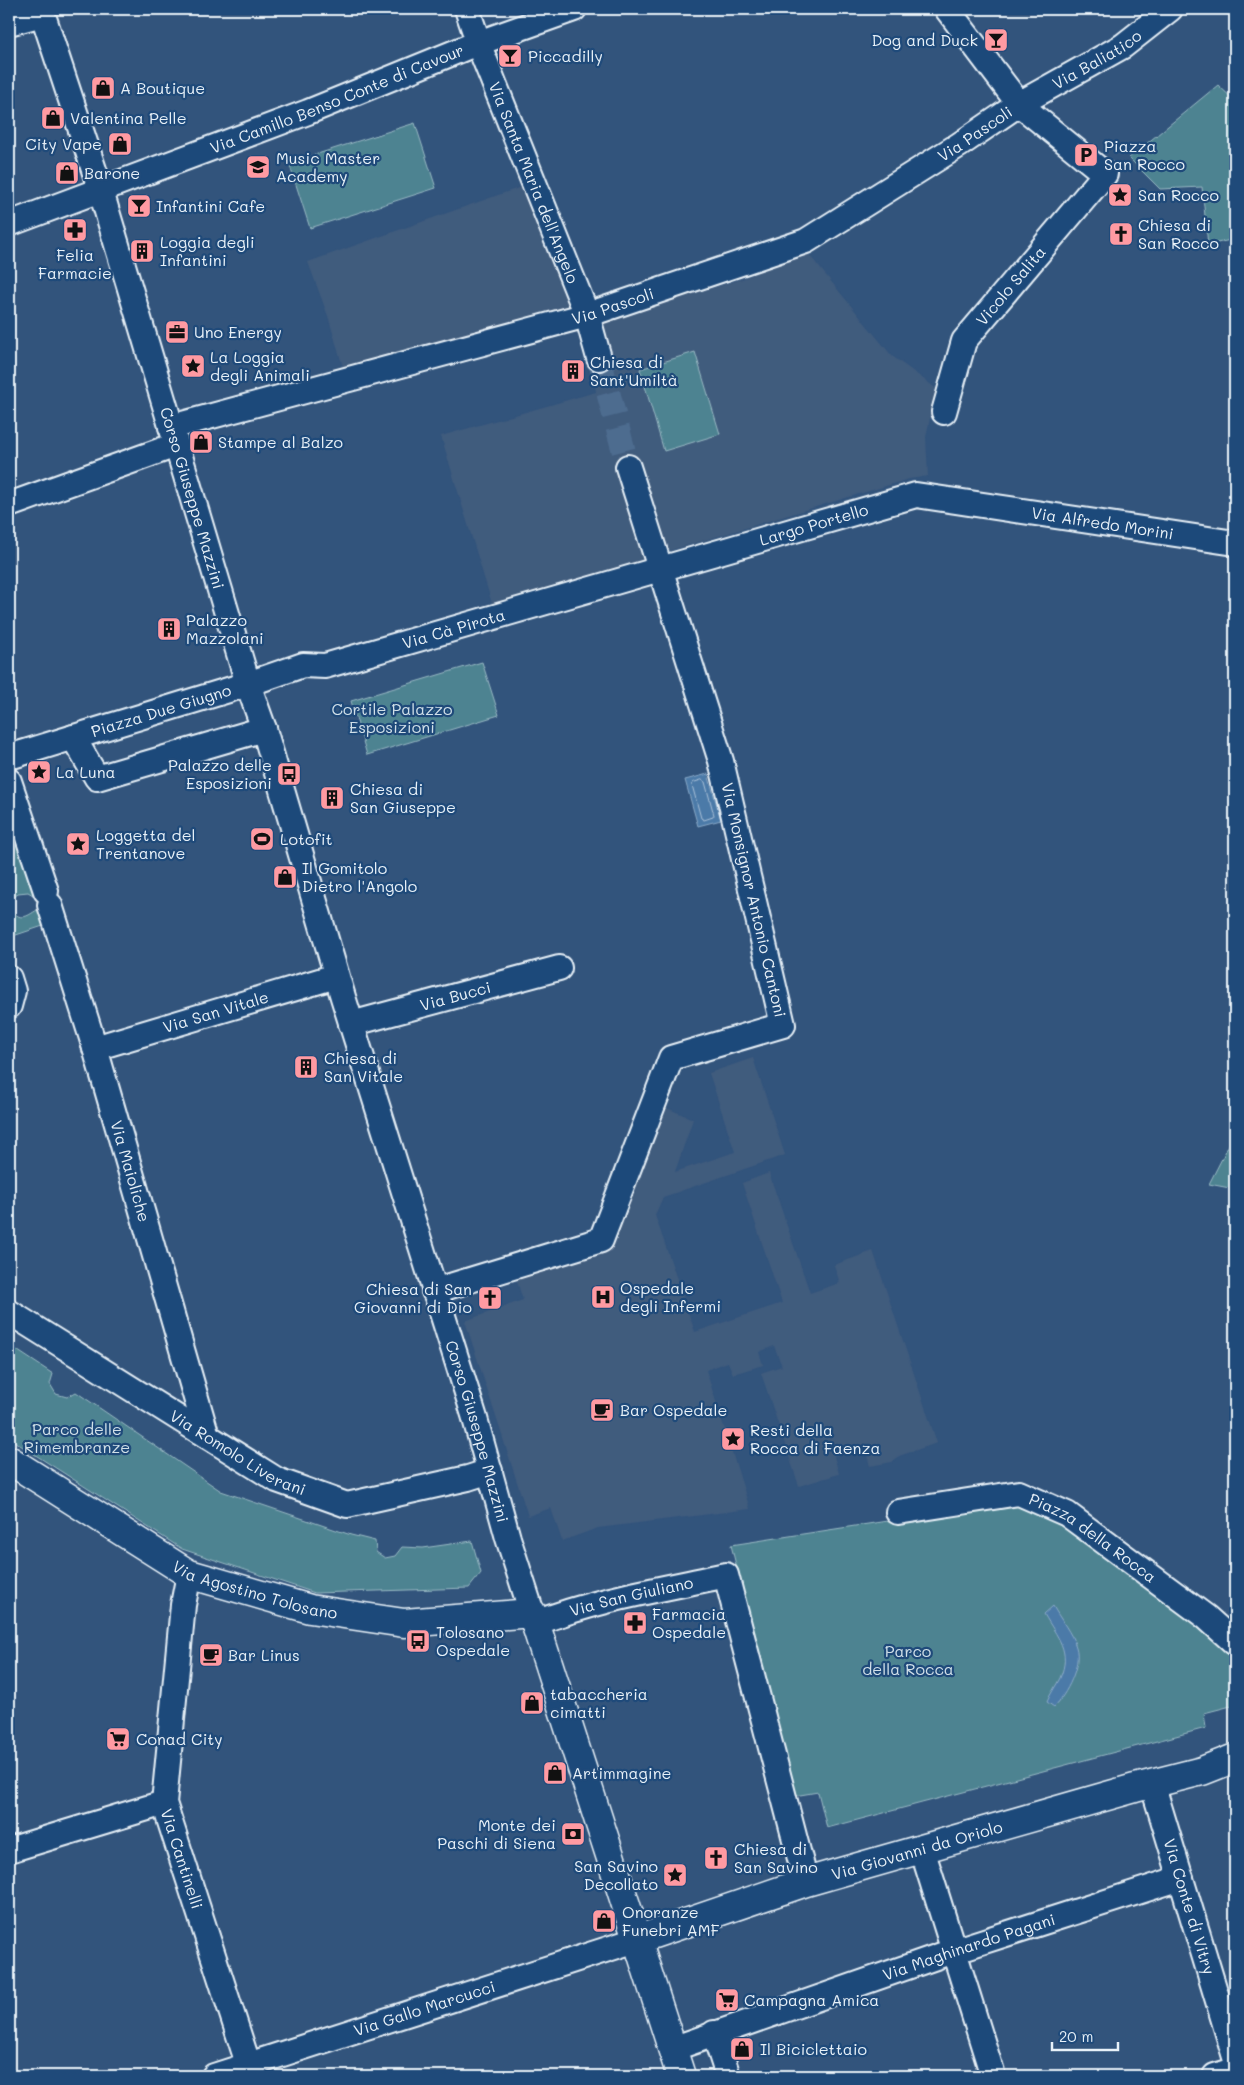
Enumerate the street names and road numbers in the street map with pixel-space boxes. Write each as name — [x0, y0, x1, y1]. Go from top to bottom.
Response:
street label: Via Baliatico — [1048, 25, 1145, 93]
street label: Via Camillo Benso Conte di Cavour — [207, 39, 467, 158]
street label: Via Santa Maria dell'Angelo — [485, 78, 584, 286]
street label: Via Pascoli — [933, 101, 1016, 166]
street label: Vicolo Salita — [971, 241, 1050, 330]
street label: Via Pascoli — [569, 282, 657, 329]
street label: Corso Giuseppe Mazzini — [156, 404, 230, 591]
street label: Largo Portello — [757, 498, 871, 550]
street label: Via Alfredo Morini — [1030, 502, 1175, 544]
street label: Via Cà Pirota — [400, 603, 507, 653]
street label: Piazza Due Giugno — [88, 679, 234, 741]
street label: Via Monsignor Antonio Cantoni — [717, 780, 792, 1019]
street label: Via Bucci — [417, 976, 493, 1015]
street label: Via San Vitale — [160, 986, 271, 1037]
street label: Via Maioliche — [106, 1118, 156, 1224]
street label: Corso Giuseppe Mazzini — [441, 1338, 514, 1525]
street label: Via Romolo Liverani — [166, 1405, 309, 1499]
street label: Piazza della Rocca — [1026, 1488, 1161, 1587]
street label: Via Agostino Tolosano — [169, 1555, 339, 1623]
street label: Via San Giuliano — [567, 1571, 695, 1621]
street label: Via Cantinelli — [156, 1806, 208, 1911]
street label: Via Giovanni da Oriolo — [829, 1815, 1005, 1884]
street label: Via Conte di Vitry — [1159, 1836, 1220, 1977]
street label: Via Maghinardo Pagani — [880, 1908, 1058, 1985]
street label: Via Gallo Marcucci — [351, 1975, 498, 2040]

